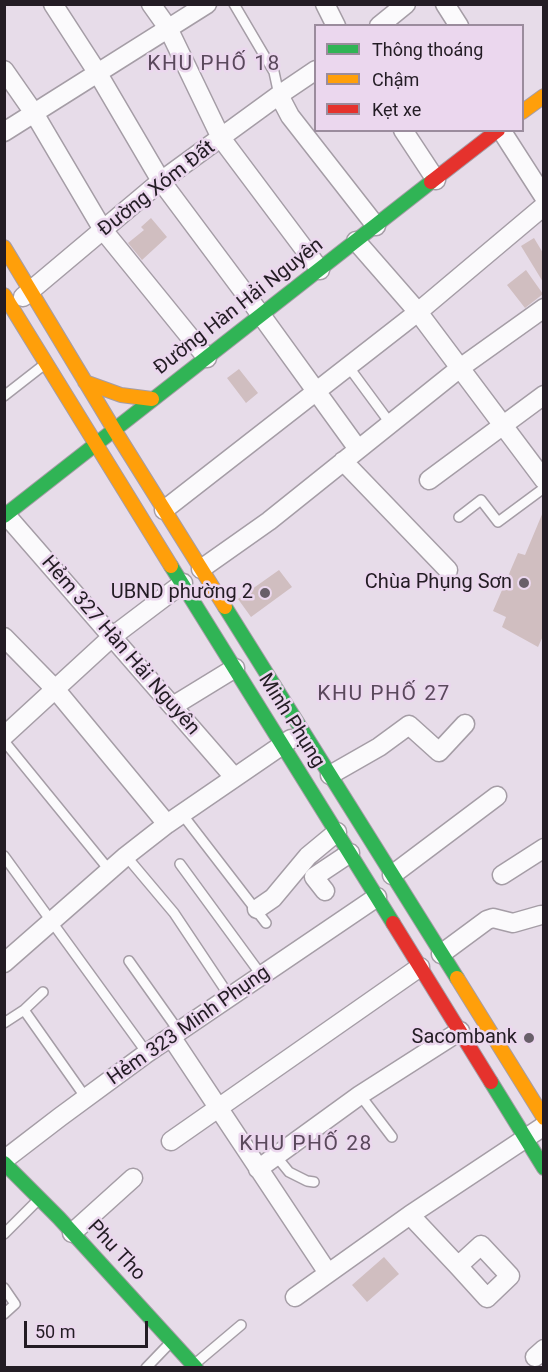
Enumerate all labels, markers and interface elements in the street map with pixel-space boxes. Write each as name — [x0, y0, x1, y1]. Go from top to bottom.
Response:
legend — [314, 24, 524, 132]
text: Thông thoáng — [372, 39, 483, 60]
district label: KHU PHỐ 18 — [147, 52, 281, 78]
text: Chậm — [372, 69, 419, 90]
text: Kẹt xe — [372, 99, 421, 120]
street label: Đường Xóm Đất — [94, 136, 220, 242]
street label: Đường Hàn Hải Nguyên — [150, 233, 328, 381]
street label: Hẻm 327 Hàn Hải Nguyên — [36, 551, 204, 741]
place label: Chùa Phụng Sơn — [365, 571, 512, 595]
marker: Chùa Phụng Sơn — [517, 576, 531, 590]
place label: UBND phường 2 — [111, 581, 253, 605]
marker: UBND phường 2 — [258, 586, 272, 600]
street label: Minh Phụng — [253, 670, 329, 772]
district label: KHU PHỐ 27 — [317, 682, 451, 708]
street label: Hẻm 323 Minh Phụng — [103, 961, 275, 1091]
place label: Sacombank — [412, 1026, 517, 1050]
marker: Sacombank — [522, 1031, 536, 1045]
district label: KHU PHỐ 28 — [239, 1132, 373, 1158]
street label: Phu Tho — [82, 1216, 150, 1286]
scale bar — [27, 1309, 152, 1347]
text: 50 m — [35, 1321, 75, 1342]

